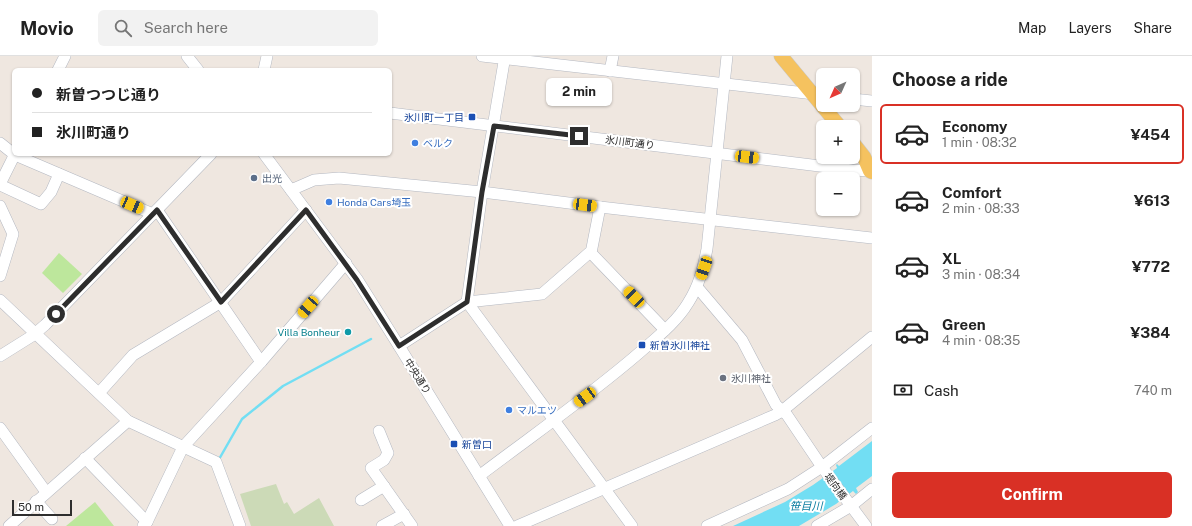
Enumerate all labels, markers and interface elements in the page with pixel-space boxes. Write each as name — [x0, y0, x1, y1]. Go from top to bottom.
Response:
search box — [98, 10, 378, 46]
text: Movio — [20, 17, 74, 39]
icon: search — [112, 17, 134, 39]
text: Search here — [144, 19, 228, 36]
text: Map — [1018, 20, 1046, 36]
text: Layers — [1068, 20, 1112, 36]
text: Share — [1134, 20, 1172, 36]
north arrow — [816, 68, 860, 112]
map controls — [816, 68, 860, 216]
text: Choose a ride — [892, 69, 1008, 90]
callout: 2 min — [546, 78, 612, 106]
text: 2 min — [562, 84, 596, 99]
text: 新曽つつじ通り — [56, 86, 161, 103]
place label: 氷川町一丁目 — [404, 111, 464, 123]
marker: 氷川町一丁目 — [467, 112, 477, 122]
icon: car — [894, 116, 930, 152]
text: Economy — [942, 118, 1007, 135]
button: + — [816, 120, 860, 164]
text: 氷川町通り — [56, 124, 131, 141]
text: ¥454 — [1130, 126, 1170, 143]
route end — [570, 127, 588, 145]
street label: 氷川町通り — [604, 133, 656, 151]
text: 1 min · 08:32 — [942, 135, 1017, 150]
place label: ベルク — [423, 137, 453, 149]
marker: ベルク — [410, 138, 420, 148]
car — [734, 150, 760, 164]
place label: 出光 — [262, 172, 282, 184]
button: − — [816, 172, 860, 216]
marker: 出光 — [249, 173, 259, 183]
icon: car — [894, 182, 930, 218]
text: Comfort — [942, 184, 1002, 201]
text: ¥613 — [1134, 192, 1170, 209]
car — [119, 195, 145, 215]
place label: Honda Cars埼玉 — [337, 196, 411, 208]
marker: Honda Cars埼玉 — [324, 197, 334, 207]
car — [572, 198, 598, 212]
text: 2 min · 08:33 — [942, 201, 1020, 216]
icon: car — [894, 248, 930, 284]
text: XL — [942, 250, 961, 267]
car — [694, 255, 714, 281]
text: ¥772 — [1132, 258, 1170, 275]
text: 3 min · 08:34 — [942, 267, 1020, 282]
car — [621, 284, 647, 310]
car — [296, 294, 320, 320]
route start — [47, 305, 65, 323]
icon: car — [894, 314, 930, 350]
text: Green — [942, 316, 986, 333]
text: ¥384 — [1130, 324, 1170, 341]
place label: Villa Bonheur — [278, 326, 340, 338]
marker: Villa Bonheur — [343, 327, 353, 337]
text: 4 min · 08:35 — [942, 333, 1020, 348]
place label: 新曽氷川神社 — [650, 339, 710, 351]
marker: 新曽氷川神社 — [637, 340, 647, 350]
street label: 中央通り — [402, 356, 434, 396]
place label: 氷川神社 — [731, 372, 771, 384]
marker: 氷川神社 — [718, 373, 728, 383]
icon: cash — [892, 379, 914, 401]
text: Cash — [924, 382, 959, 399]
text: 740 m — [1134, 383, 1172, 398]
car — [572, 385, 598, 409]
place label: マルエツ — [517, 404, 557, 416]
marker: マルエツ — [504, 405, 514, 415]
place label: 新曽口 — [462, 438, 492, 450]
marker: 新曽口 — [449, 439, 459, 449]
street label: 堤向橋 — [822, 470, 850, 502]
button: Confirm — [892, 472, 1172, 518]
scale bar — [12, 498, 72, 517]
water label: 笹目川 — [790, 500, 823, 512]
text: 50 m — [18, 501, 44, 513]

